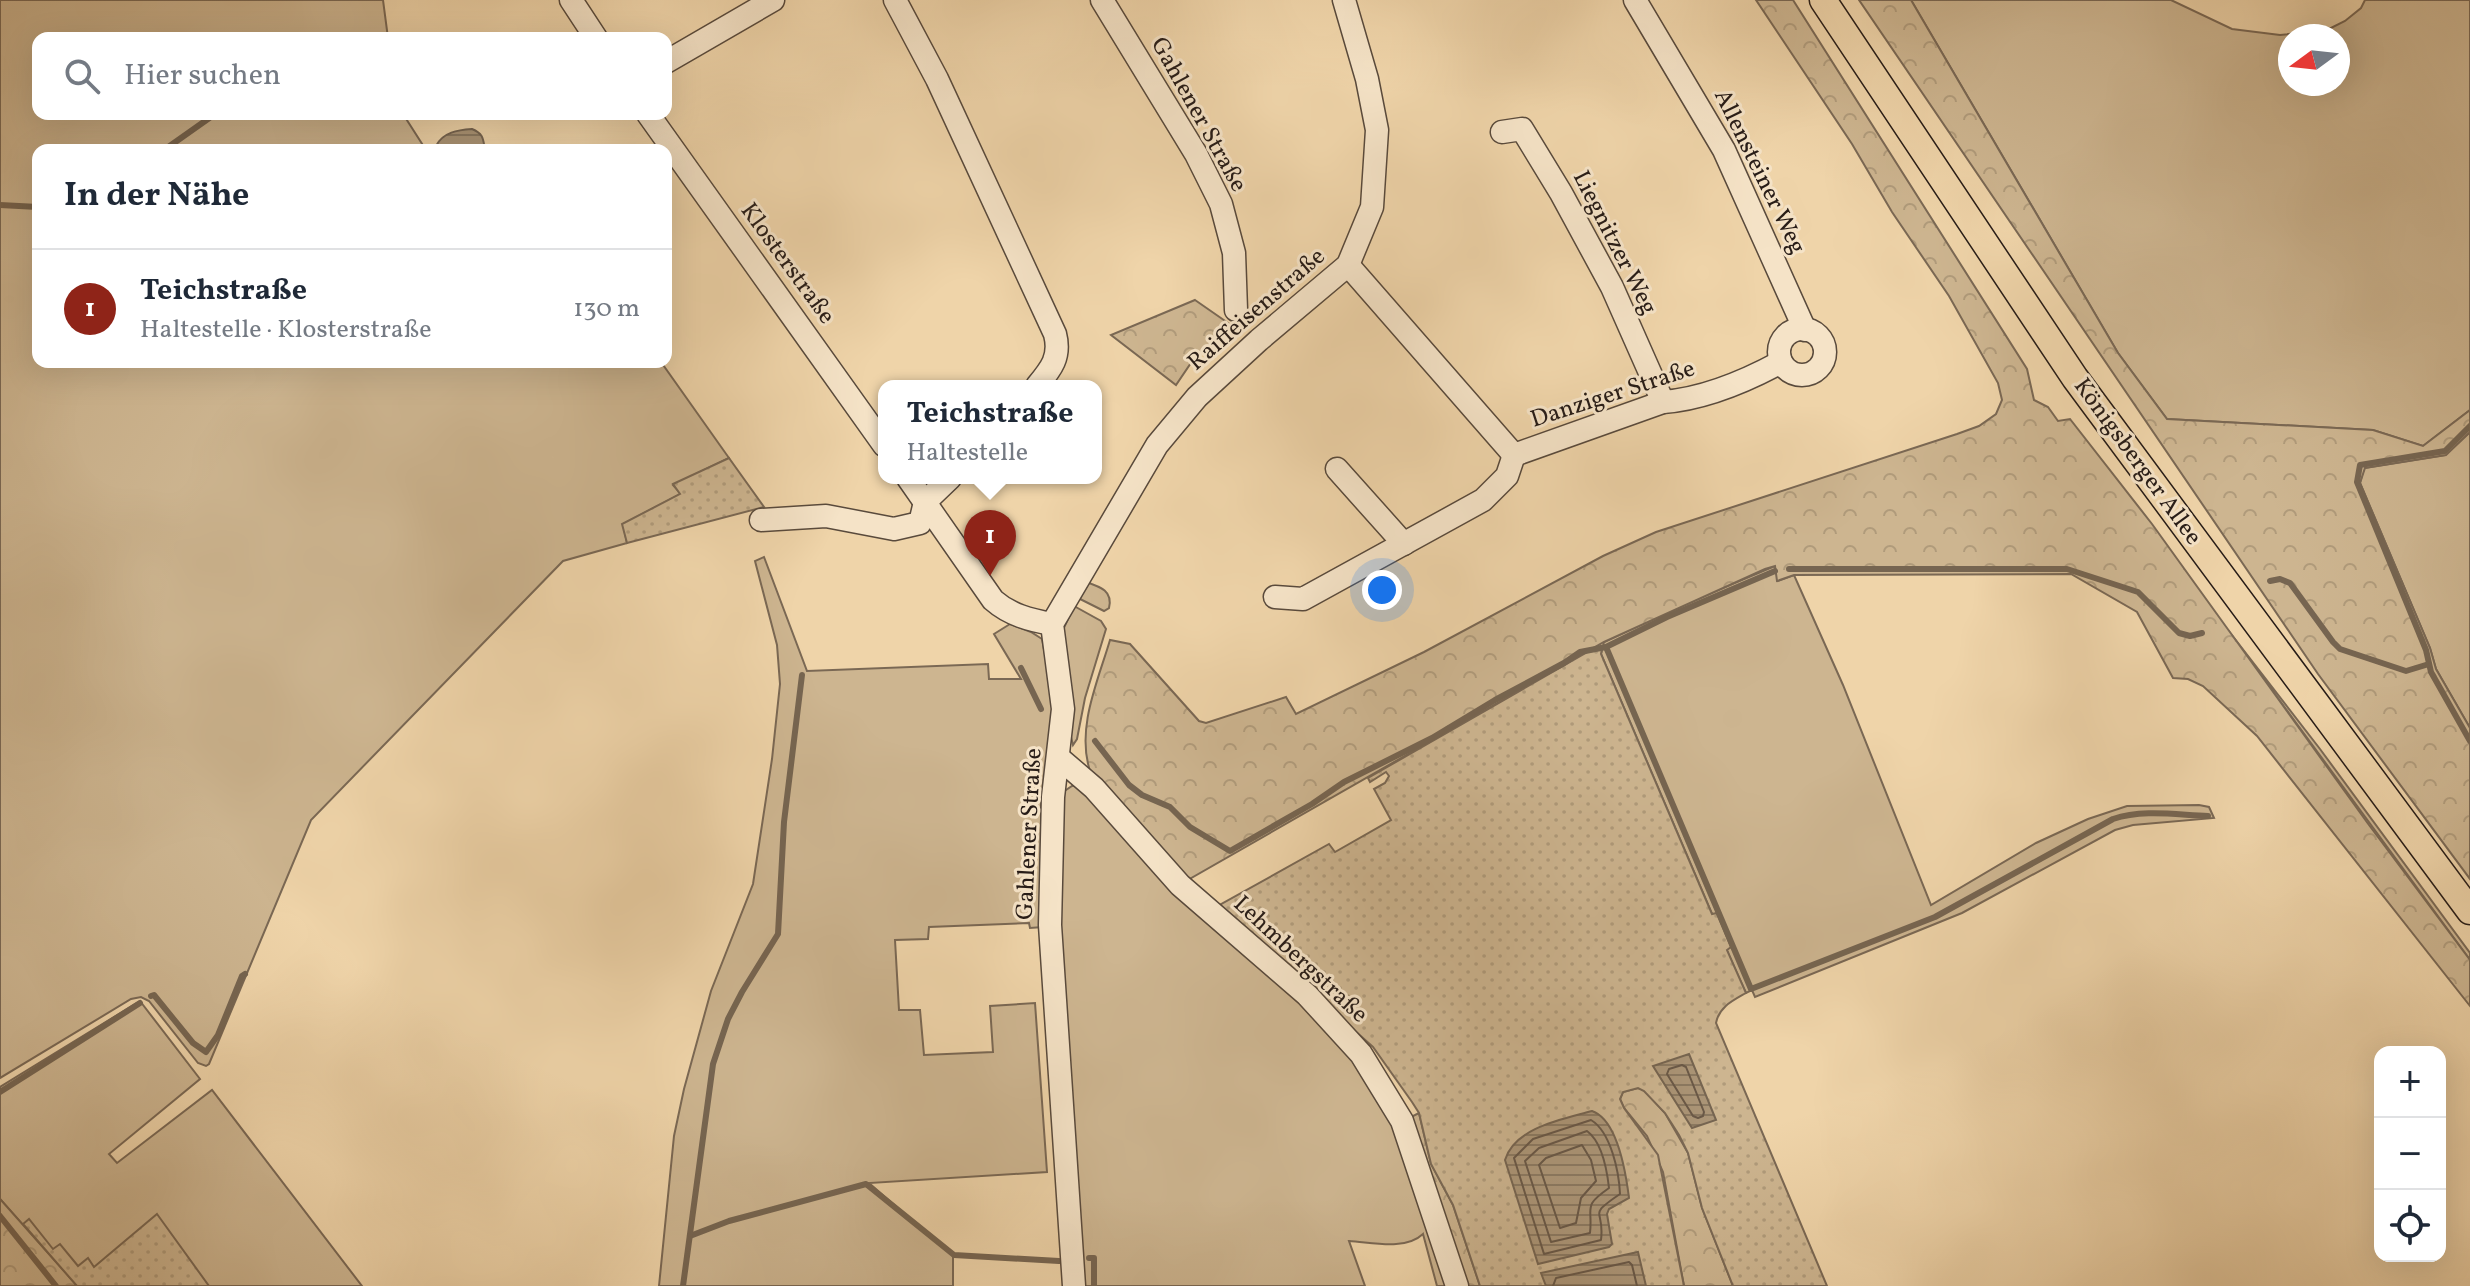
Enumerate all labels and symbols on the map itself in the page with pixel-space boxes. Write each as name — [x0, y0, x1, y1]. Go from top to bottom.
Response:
north arrow — [2278, 24, 2350, 96]
street label: Gahlener Straße — [1141, 31, 1255, 199]
street label: Allensteiner Weg — [1704, 84, 1814, 260]
street label: Liegnitzer Weg — [1563, 165, 1665, 321]
street label: Klosterstraße — [731, 196, 843, 332]
street label: Raiffeisenstraße — [1181, 241, 1333, 379]
street label: Danziger Straße — [1526, 352, 1700, 438]
street label: Königsberger Allee — [2065, 371, 2209, 553]
pin: 1 — [964, 510, 1016, 576]
your location — [1362, 570, 1402, 610]
street label: Gahlener Straße — [1009, 747, 1051, 921]
street label: Lehmbergstraße — [1225, 888, 1375, 1032]

